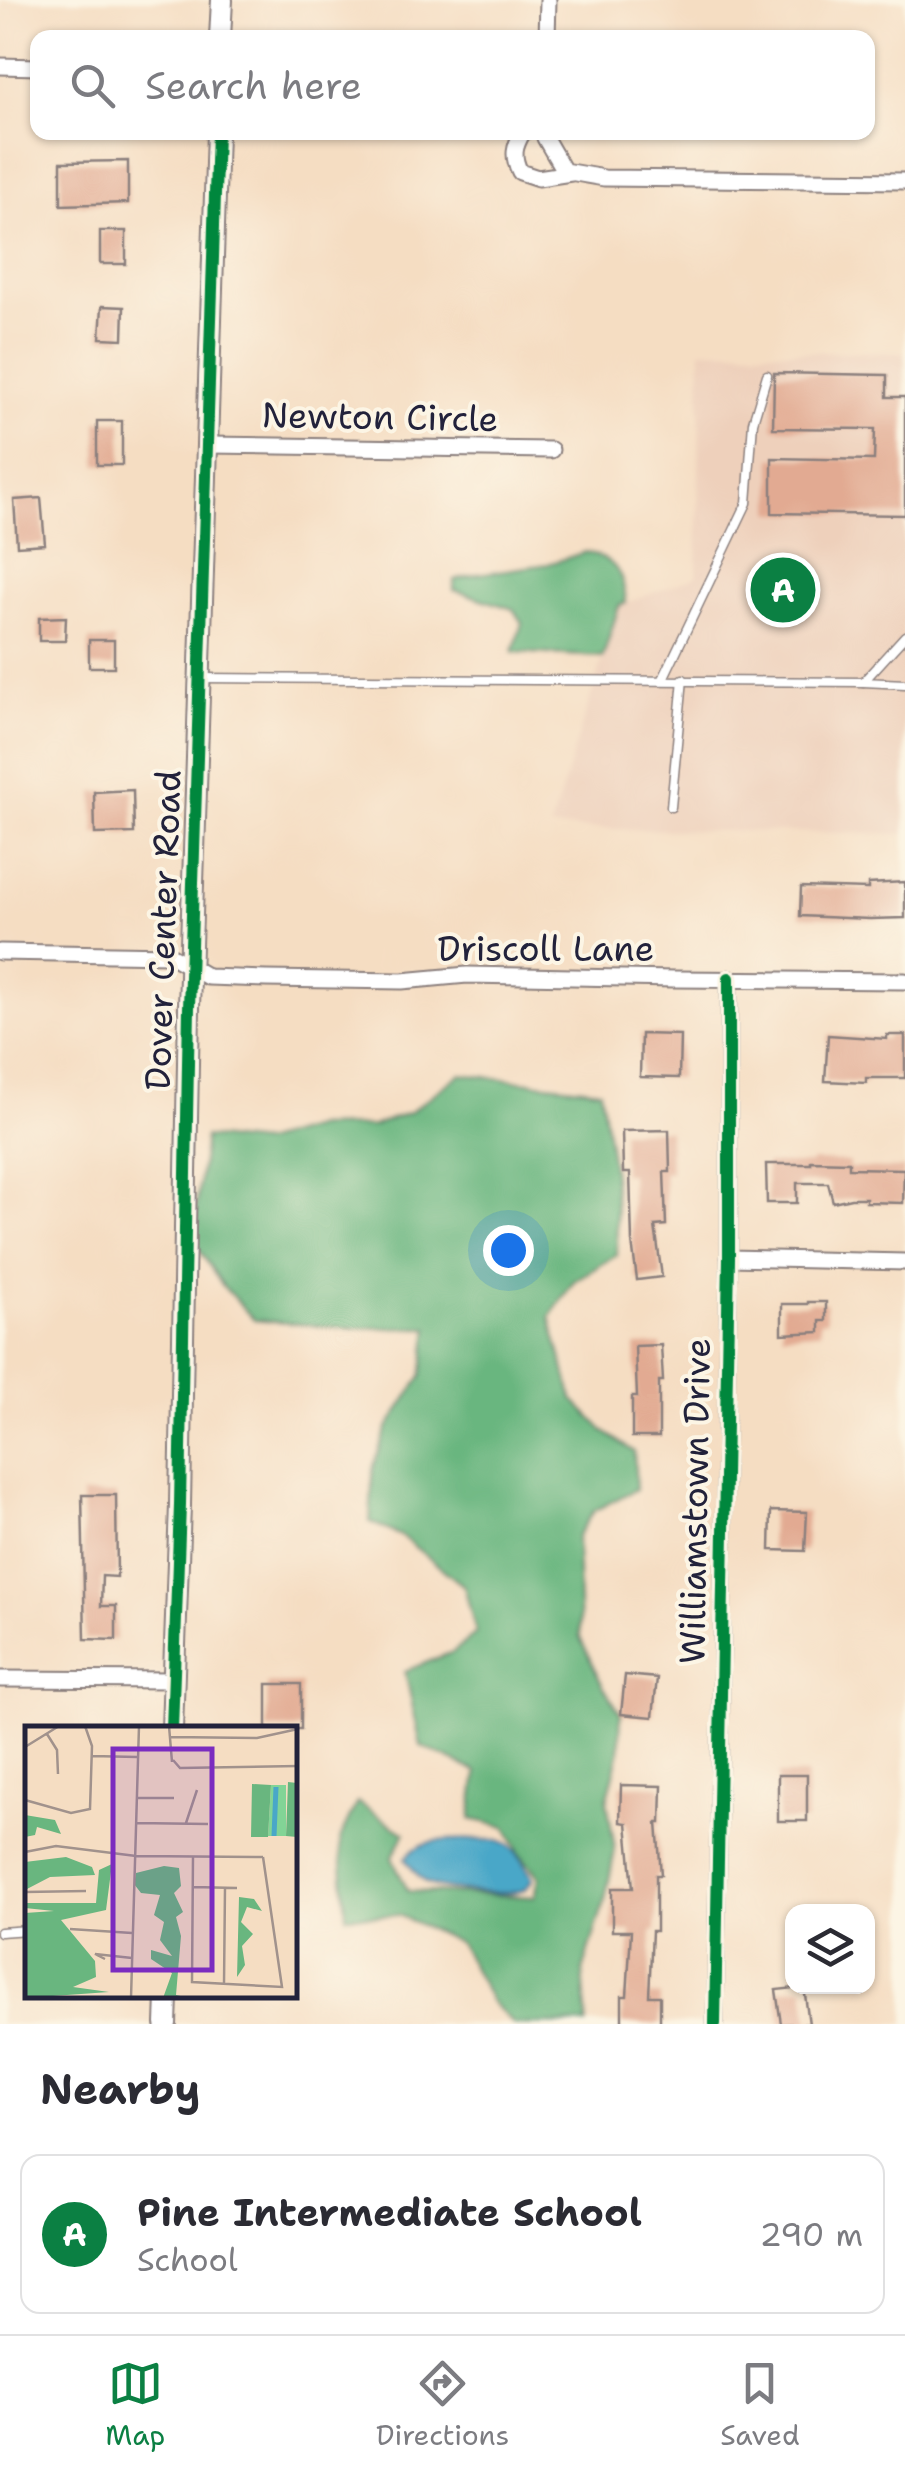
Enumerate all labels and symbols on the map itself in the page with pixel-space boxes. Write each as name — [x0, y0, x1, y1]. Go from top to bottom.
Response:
street label: Newton Circle — [261, 391, 499, 442]
pin: A — [750, 552, 816, 628]
street label: Dover Center Road — [133, 769, 192, 1091]
street label: Driscoll Lane — [438, 925, 654, 972]
your location — [483, 1225, 534, 1276]
street label: Williamstown Drive — [668, 1338, 721, 1664]
inset map — [25, 1726, 298, 1999]

